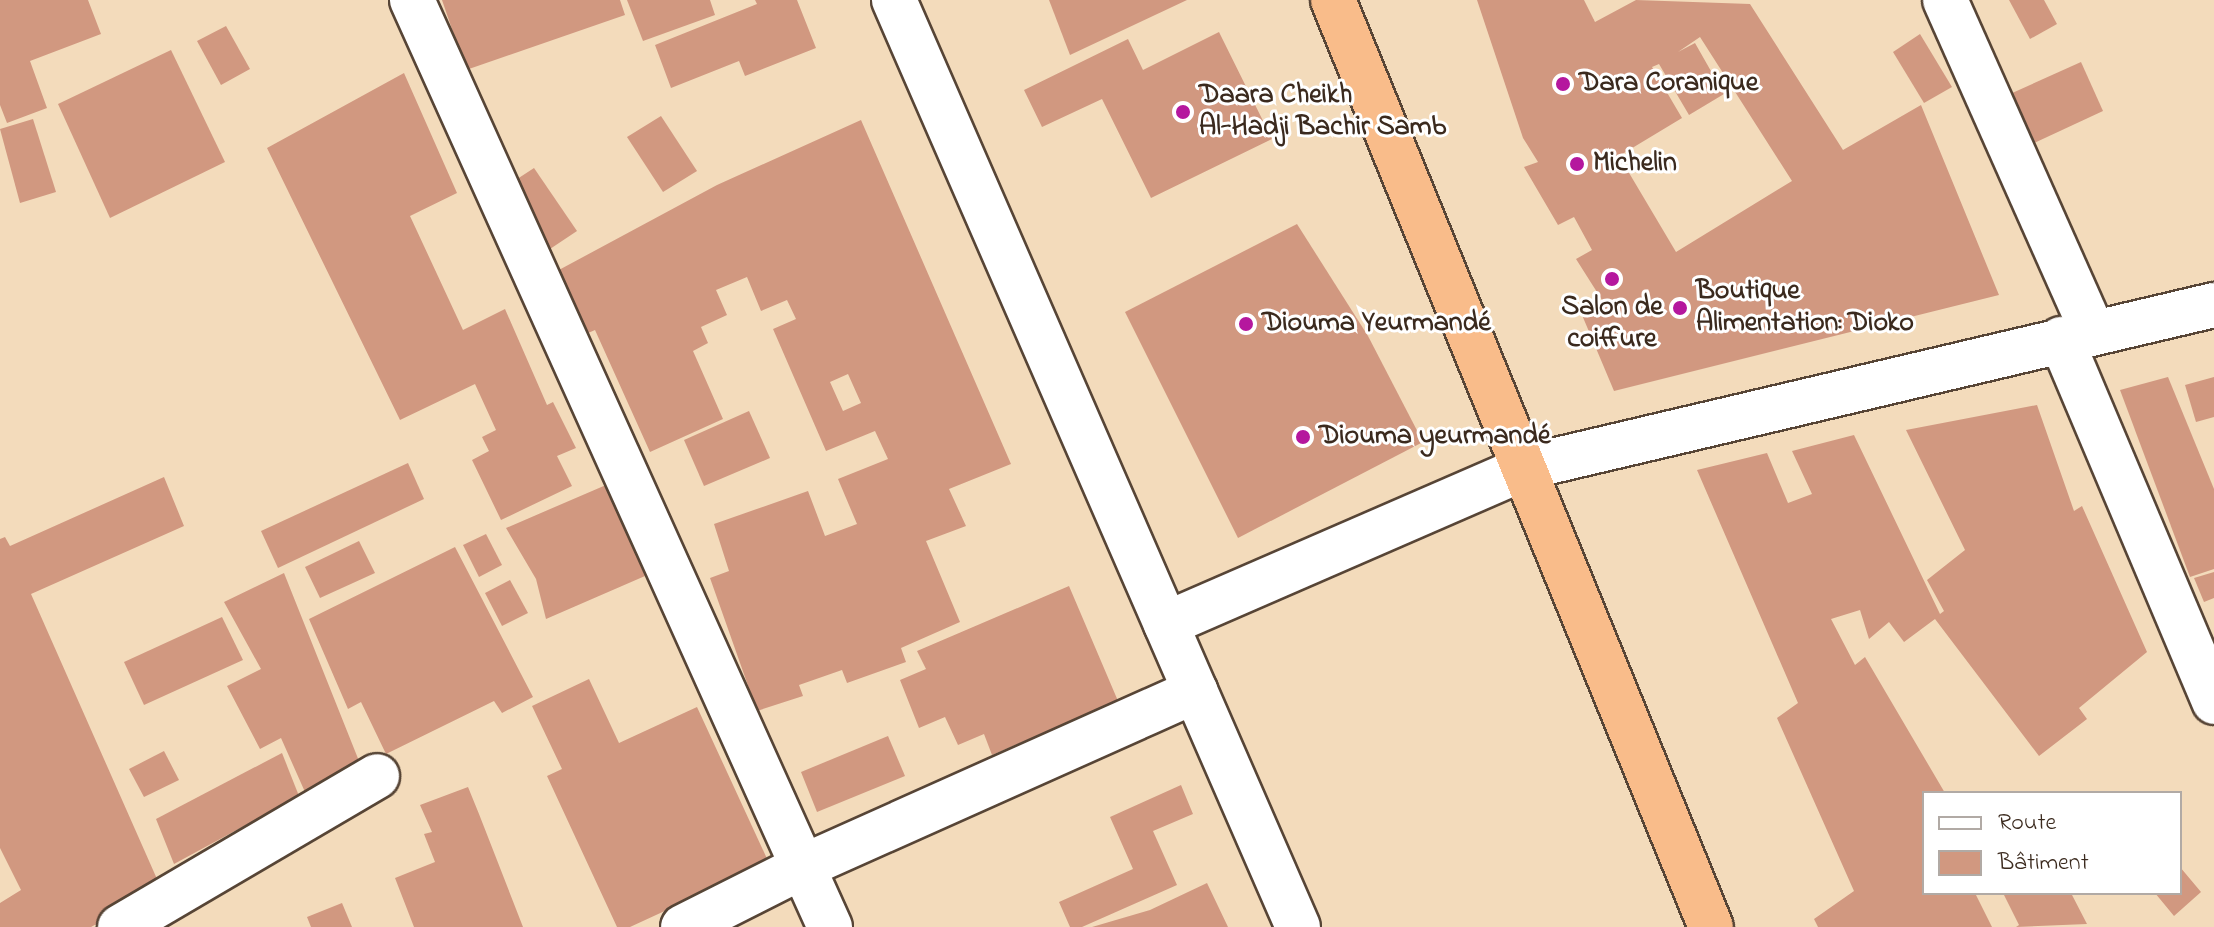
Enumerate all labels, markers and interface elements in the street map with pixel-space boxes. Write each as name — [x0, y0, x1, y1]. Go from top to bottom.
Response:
place label: Dara Coranique — [1579, 67, 1758, 101]
marker: Dara Coranique — [1554, 75, 1572, 93]
place label: Daara Cheikh Al-Hadji Bachir Samb — [1199, 79, 1446, 145]
marker: Daara Cheikh Al-Hadji Bachir Samb — [1174, 103, 1192, 121]
place label: Michelin — [1593, 147, 1677, 181]
marker: Michelin — [1568, 155, 1586, 173]
marker: Salon de coiffure — [1603, 270, 1621, 288]
place label: Boutique Alimentation: Dioko — [1696, 275, 1914, 341]
place label: Salon de coiffure — [1561, 291, 1663, 357]
marker: Boutique Alimentation: Dioko — [1671, 299, 1689, 317]
place label: Diouma Yeurmandé — [1262, 307, 1491, 341]
marker: Diouma Yeurmandé — [1237, 315, 1255, 333]
place label: Diouma yeurmandé — [1319, 420, 1551, 454]
marker: Diouma yeurmandé — [1294, 428, 1312, 446]
legend — [1922, 791, 2182, 895]
text: Route — [1998, 806, 2056, 841]
text: Bâtiment — [1998, 846, 2089, 881]

